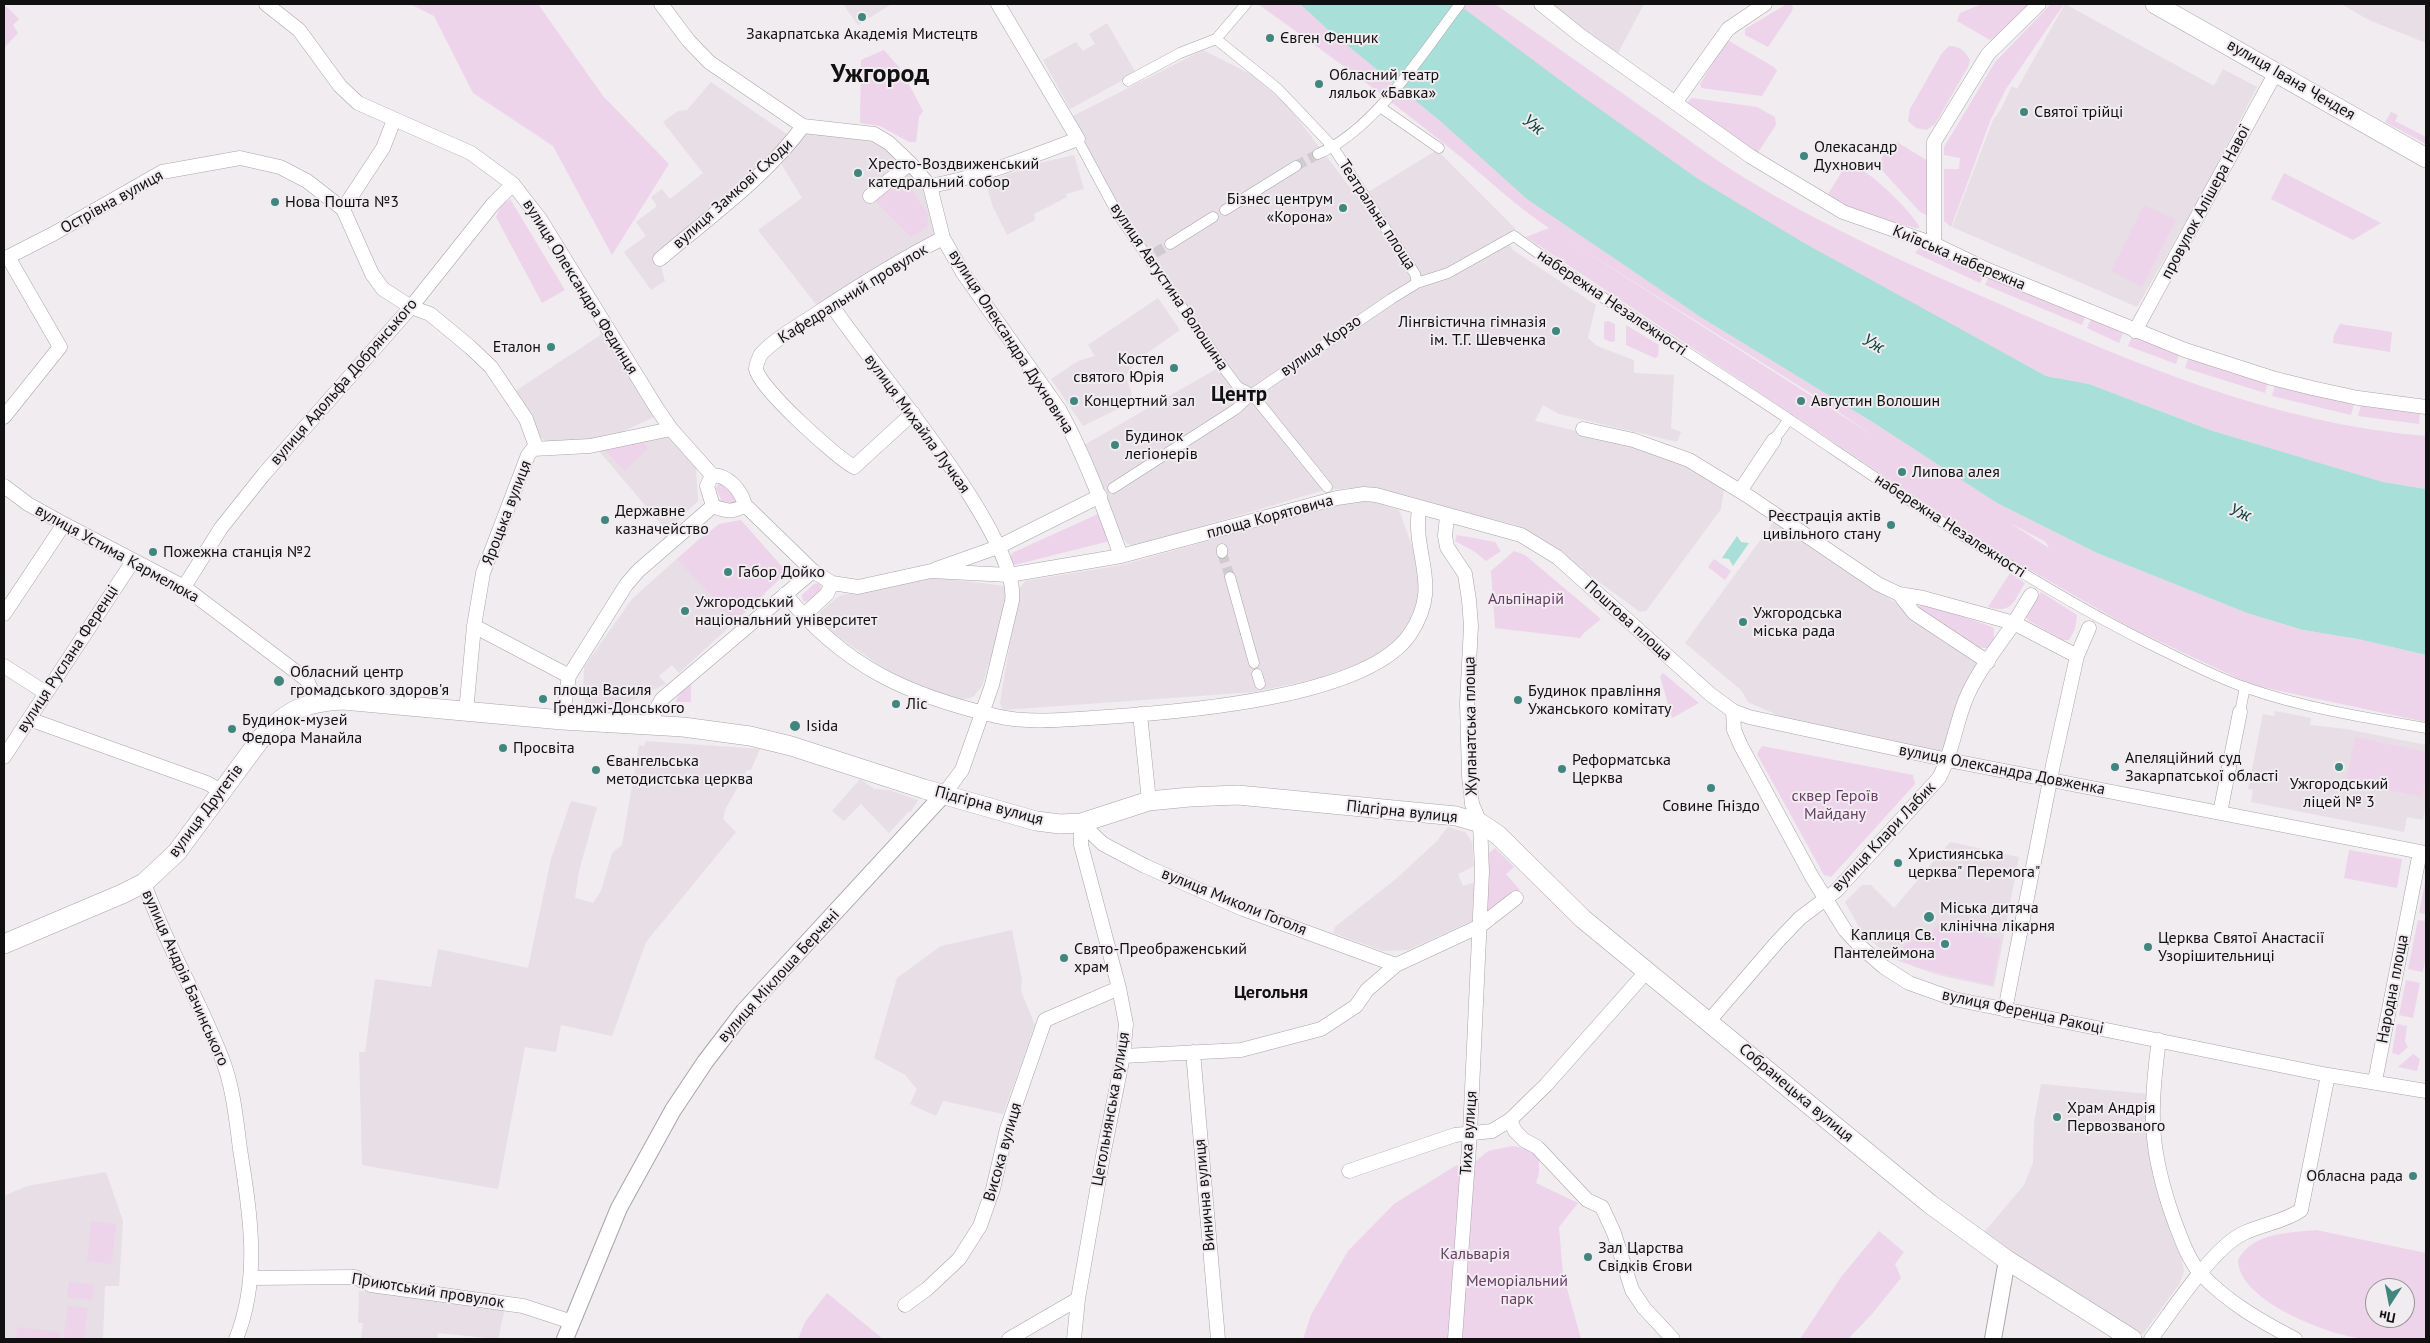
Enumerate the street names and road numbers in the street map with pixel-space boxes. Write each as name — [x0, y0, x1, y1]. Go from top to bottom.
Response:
street label: вулиця Івана Чендея — [2223, 35, 2359, 125]
street label: провулок Алішера Навої — [2157, 122, 2255, 282]
street label: вулиця Замкові Сходи — [669, 135, 797, 253]
street label: Театральна площа — [1334, 156, 1420, 274]
street label: Острівна вулиця — [57, 166, 167, 238]
street label: вулиця Олександра Фединця — [518, 196, 642, 378]
street label: вулиця Августина Волошина — [1106, 200, 1232, 374]
street label: Київська набережна — [1890, 221, 2028, 295]
street label: Кафедральний провулок — [775, 240, 931, 348]
street label: вулиця Олександра Духновича — [944, 246, 1078, 438]
street label: набережна Незалежності — [1533, 246, 1691, 360]
street label: вулиця Адольфа Добрянського — [266, 295, 422, 469]
street label: вулиця Корзо — [1277, 311, 1365, 381]
street label: вулиця Михайла Лучкая — [860, 351, 974, 497]
street label: Яроцька вулиця — [478, 458, 536, 568]
street label: набережна Незалежності — [1871, 470, 2029, 582]
street label: площа Корятовича — [1205, 491, 1335, 543]
street label: вулиця Устима Кармелюка — [32, 501, 202, 607]
street label: Поштова площа — [1580, 577, 1676, 665]
street label: вулиця Руслана Ференці — [13, 582, 123, 736]
street label: Жупанатська площа — [1460, 656, 1482, 796]
street label: вулиця Олександра Довженка — [1897, 741, 2107, 799]
street label: вулиця Другетів — [165, 761, 247, 861]
street label: вулиця Клари Лабик — [1828, 778, 1940, 896]
street label: Підгірна вулиця — [933, 782, 1045, 830]
street label: Підгірна вулиця — [1346, 797, 1458, 827]
street label: вулиця Миколи Гоголя — [1159, 864, 1309, 940]
street label: вулиця Андрія Бачинського — [137, 887, 233, 1069]
street label: вулиця Міклоша Берчені — [714, 905, 844, 1047]
street label: Народна площа — [2373, 933, 2413, 1045]
street label: вулиця Ференца Ракоці — [1940, 985, 2106, 1039]
street label: Цегольнянська вулиця — [1088, 1030, 1134, 1188]
street label: Собранецька вулиця — [1735, 1040, 1857, 1146]
street label: Тиха вулиця — [1456, 1090, 1482, 1176]
street label: Висока вулиця — [980, 1100, 1026, 1204]
street label: Винична вулиця — [1191, 1138, 1219, 1252]
street label: Приютський провулок — [350, 1269, 506, 1313]

